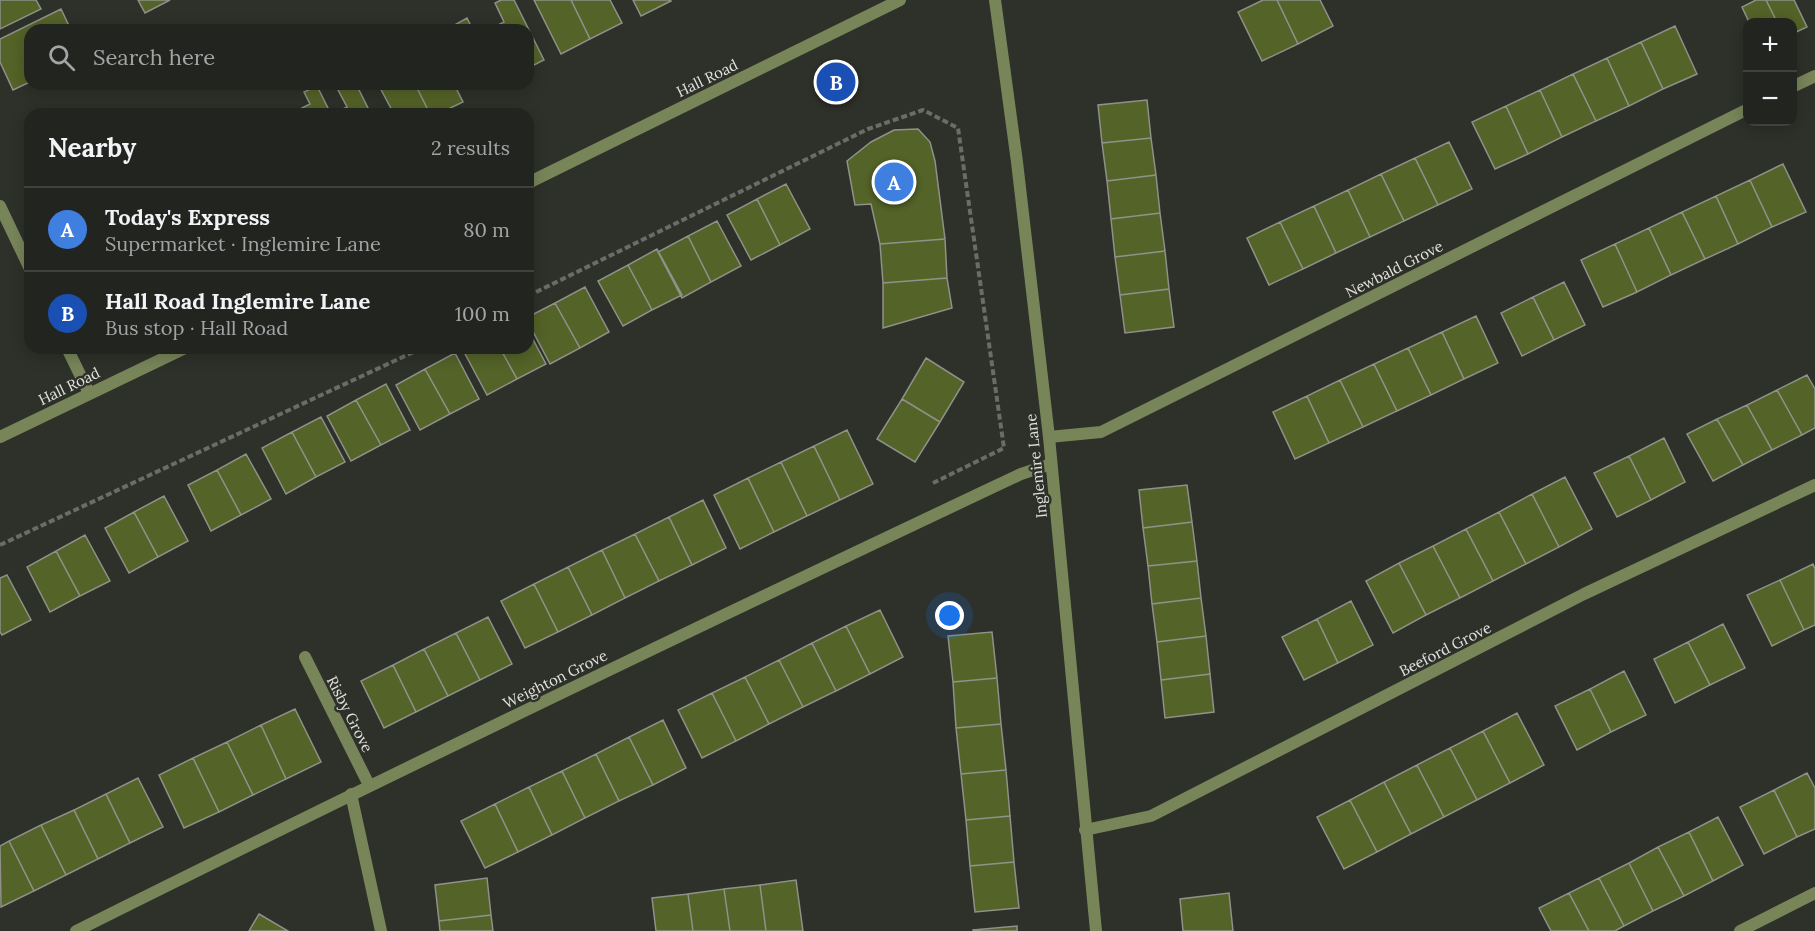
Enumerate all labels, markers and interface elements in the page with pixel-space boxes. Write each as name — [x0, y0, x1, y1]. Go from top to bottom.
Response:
map controls — [1743, 18, 1797, 126]
button: + — [1743, 18, 1797, 72]
search box — [24, 24, 534, 90]
icon: search — [45, 41, 78, 74]
text: Search here — [93, 43, 215, 71]
street label: Hall Road — [673, 55, 741, 101]
pin: B — [816, 60, 856, 104]
button: − — [1743, 72, 1797, 126]
text: Nearby — [48, 131, 136, 164]
text: 2 results — [431, 135, 510, 160]
pin: A — [874, 160, 914, 204]
text: Today's Express — [105, 203, 270, 231]
text: A — [61, 217, 74, 242]
text: 80 m — [463, 217, 510, 242]
text: Supermarket · Inglemire Lane — [105, 231, 381, 256]
street label: Newbald Grove — [1342, 236, 1446, 302]
text: Hall Road Inglemire Lane — [105, 287, 370, 315]
text: B — [61, 301, 74, 326]
text: 100 m — [455, 301, 510, 326]
text: Bus stop · Hall Road — [105, 315, 288, 340]
street label: Hall Road — [35, 363, 103, 409]
street label: Inglemire Lane — [1021, 413, 1051, 519]
your location — [935, 601, 964, 630]
street label: Beeford Grove — [1396, 618, 1494, 680]
street label: Weighton Grove — [500, 645, 610, 713]
street label: Risby Grove — [323, 673, 377, 755]

